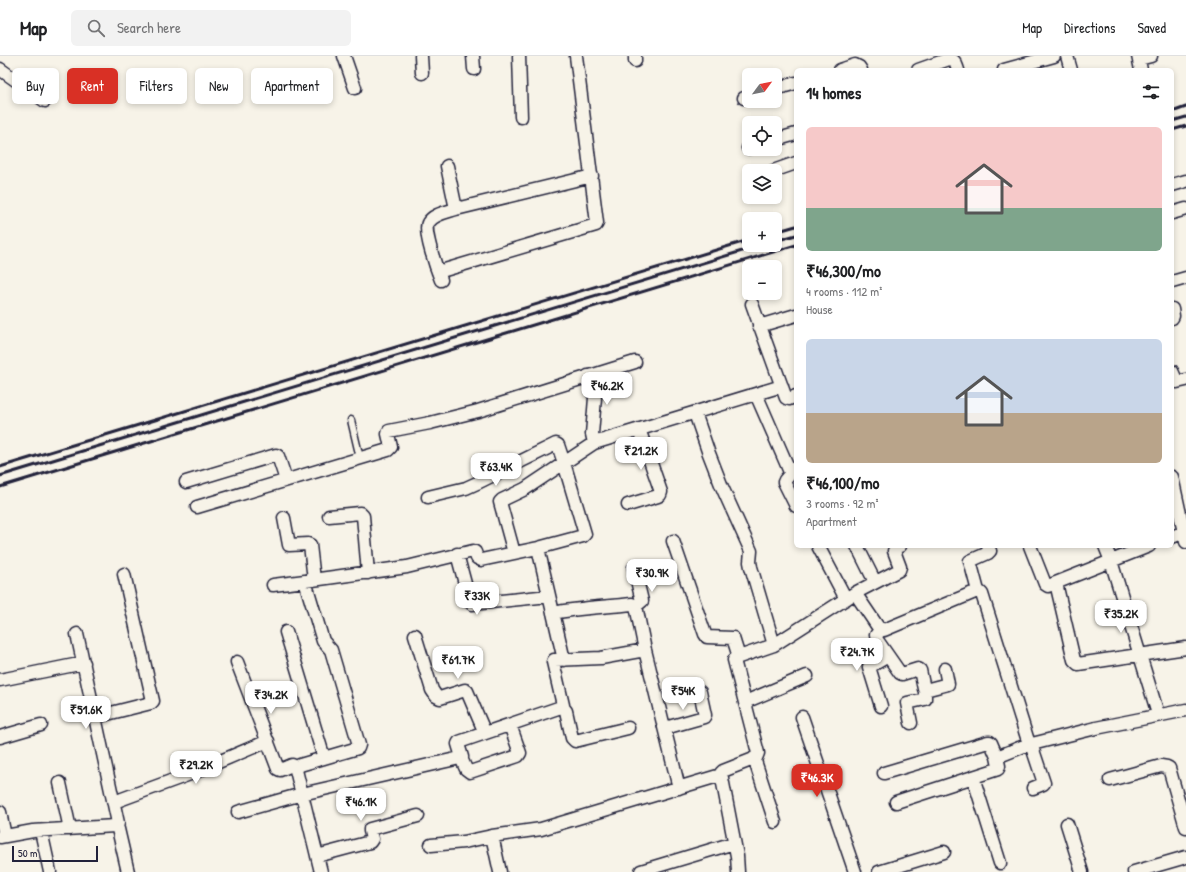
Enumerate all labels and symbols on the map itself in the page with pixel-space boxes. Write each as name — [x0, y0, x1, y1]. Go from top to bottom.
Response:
north arrow — [742, 68, 782, 108]
pin: ₹46.2K — [574, 372, 640, 406]
pin: ₹21.2K — [608, 437, 674, 471]
pin: ₹63.4K — [463, 453, 529, 487]
pin: ₹30.9K — [619, 559, 685, 593]
pin: ₹33K — [453, 582, 501, 616]
pin: ₹35.2K — [1088, 600, 1154, 634]
pin: ₹24.7K — [824, 638, 890, 672]
pin: ₹61.7K — [425, 646, 491, 680]
pin: ₹54K — [659, 677, 707, 711]
pin: ₹34.2K — [238, 681, 304, 715]
pin: ₹51.6K — [53, 696, 119, 730]
pin: ₹29.2K — [163, 751, 229, 785]
pin: ₹46.3K — [784, 764, 850, 798]
pin: ₹46.1K — [328, 788, 394, 822]
scale bar — [12, 844, 98, 863]

